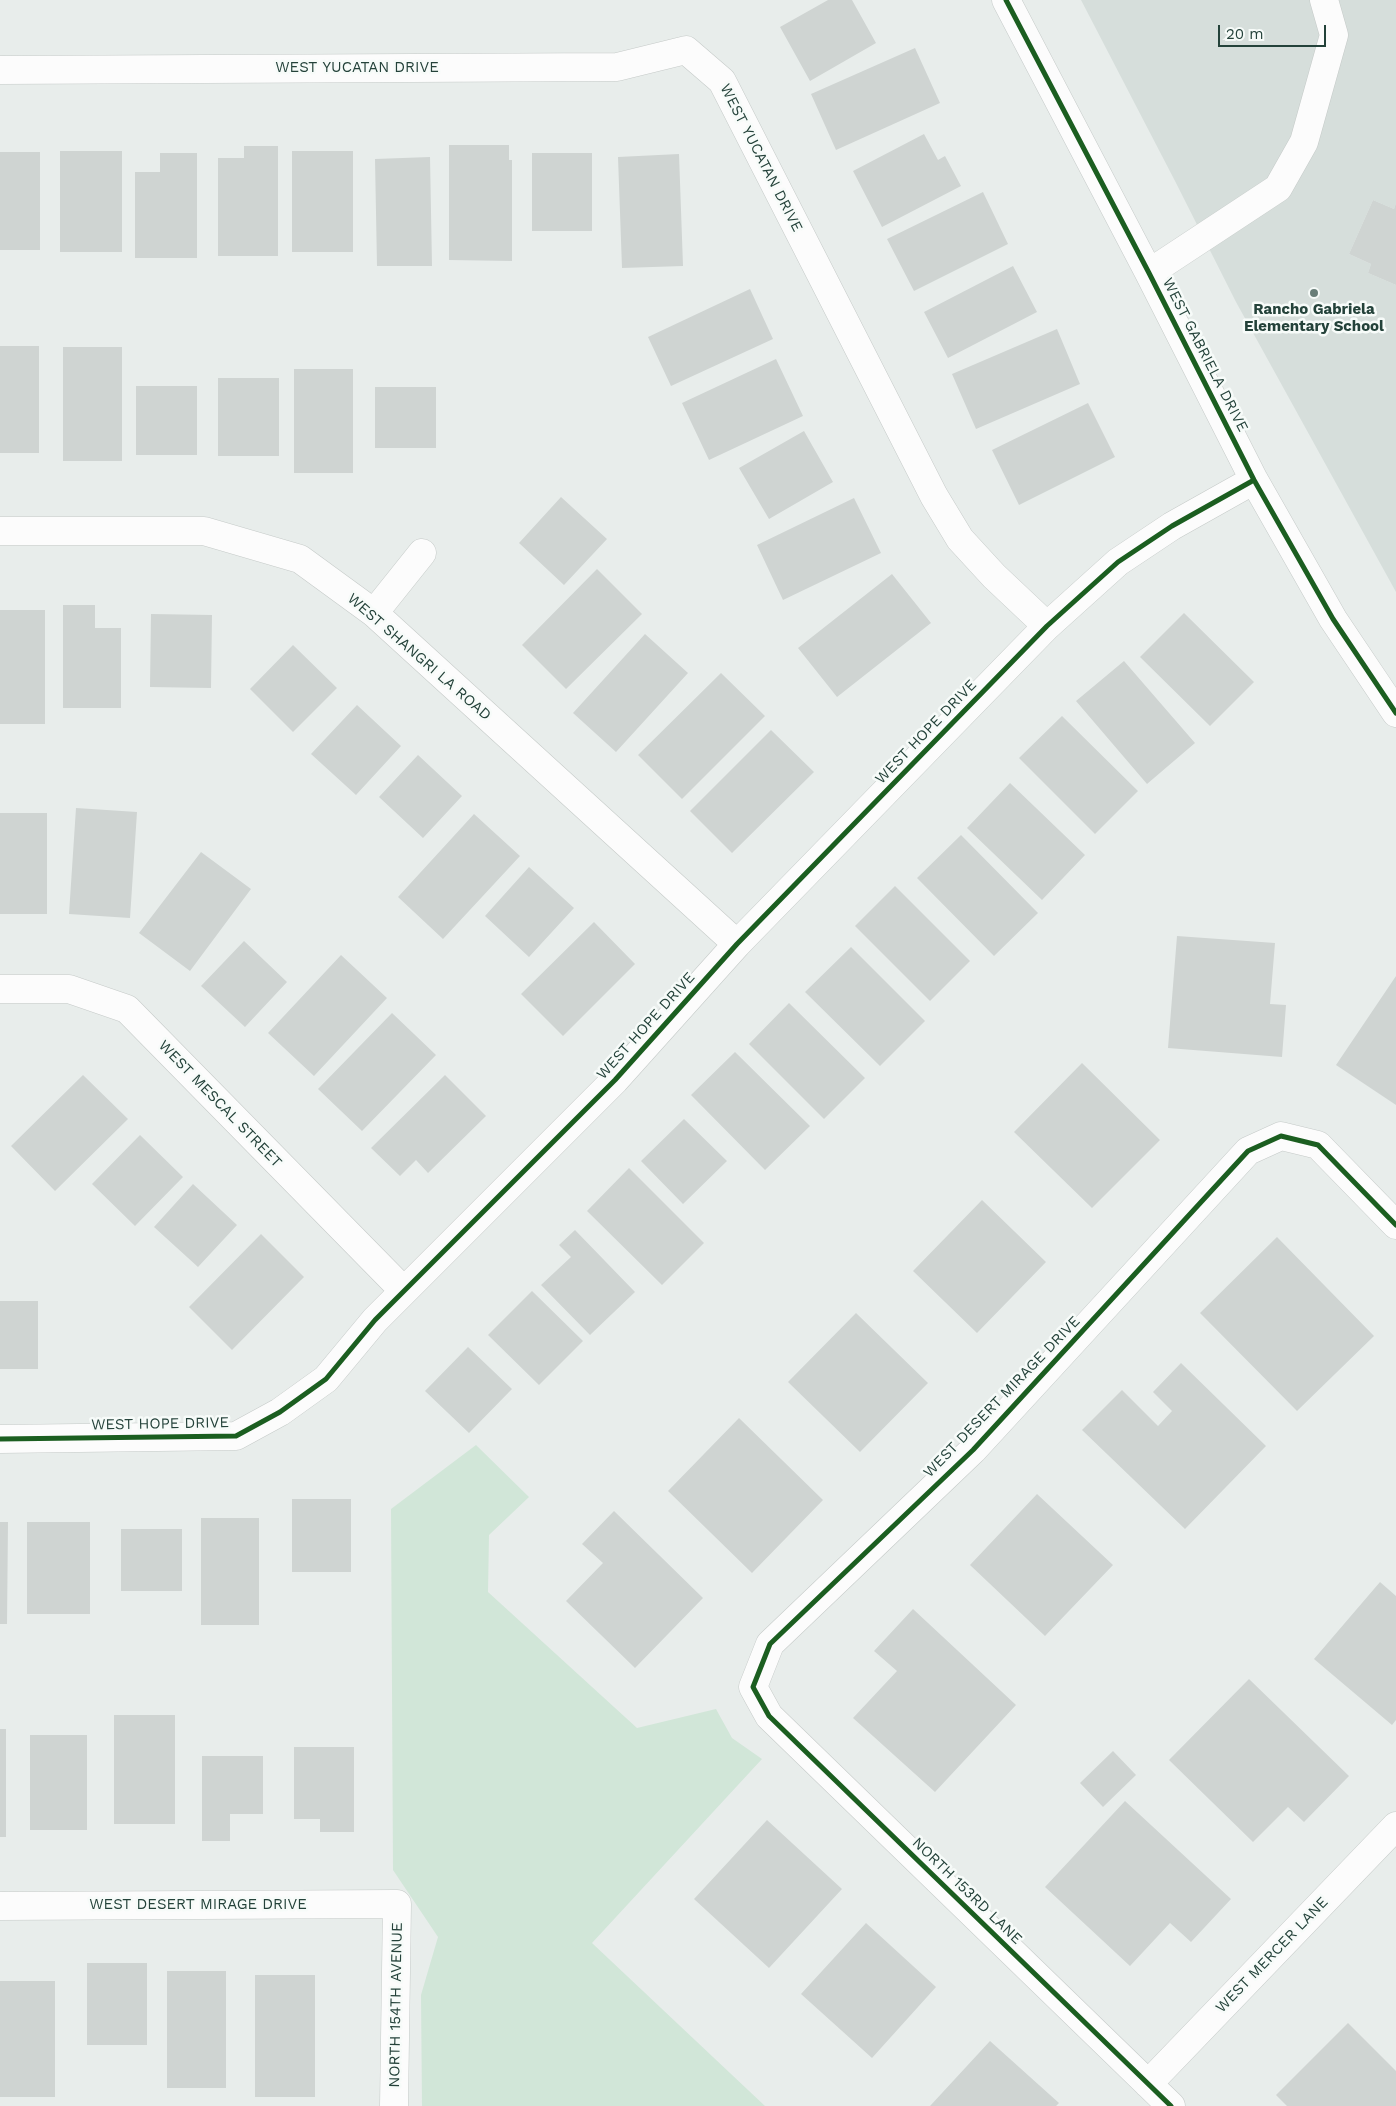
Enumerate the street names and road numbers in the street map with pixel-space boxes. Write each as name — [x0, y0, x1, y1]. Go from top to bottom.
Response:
street label: WEST YUCATAN DRIVE — [275, 59, 439, 77]
street label: WEST YUCATAN DRIVE — [716, 81, 806, 235]
street label: WEST GABRIELA DRIVE — [1158, 275, 1252, 435]
street label: WEST SHANGRI LA ROAD — [343, 590, 495, 724]
street label: WEST HOPE DRIVE — [872, 676, 980, 788]
street label: WEST HOPE DRIVE — [593, 969, 699, 1083]
street label: WEST MESCAL STREET — [154, 1037, 286, 1171]
street label: WEST DESERT MIRAGE DRIVE — [920, 1312, 1084, 1482]
street label: WEST HOPE DRIVE — [91, 1414, 229, 1434]
street label: NORTH 153RD LANE — [908, 1834, 1026, 1948]
street label: WEST MERCER LANE — [1212, 1893, 1332, 2017]
street label: WEST DESERT MIRAGE DRIVE — [89, 1896, 307, 1914]
street label: NORTH 154TH AVENUE — [386, 1922, 406, 2088]

